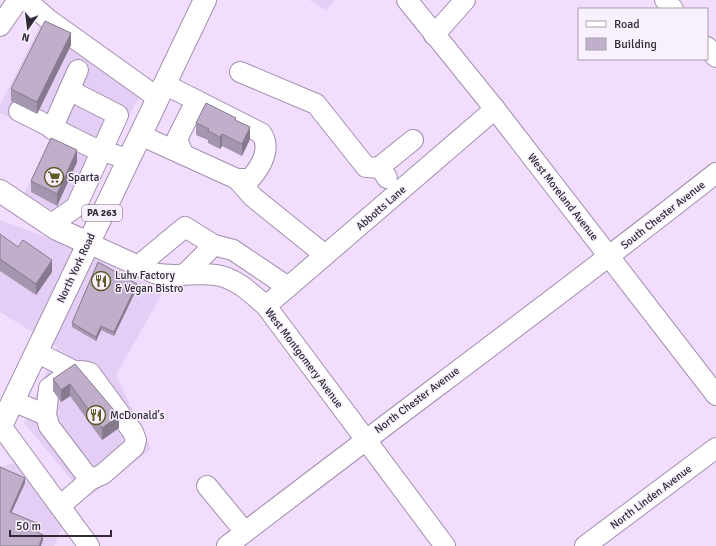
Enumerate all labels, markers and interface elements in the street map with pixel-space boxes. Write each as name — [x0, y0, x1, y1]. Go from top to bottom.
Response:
north arrow — [8, 8, 48, 48]
legend — [578, 8, 708, 60]
text: Road — [614, 17, 640, 32]
text: N — [20, 30, 31, 44]
text: Building — [614, 37, 657, 52]
street label: West Moreland Avenue — [525, 151, 601, 243]
supermarket icon: Sparta — [43, 166, 65, 188]
place label: Sparta — [68, 171, 100, 184]
street label: South Chester Avenue — [618, 178, 708, 252]
street label: Abbotts Lane — [353, 183, 409, 233]
road number: PA 263 — [82, 205, 122, 221]
street label: North York Road — [54, 231, 98, 305]
place label: Luhv Factory & Vegan Bistro — [115, 269, 183, 295]
restaurant icon: Luhv Factory & Vegan Bistro — [90, 270, 112, 292]
street label: West Montgomery Avenue — [262, 305, 346, 411]
street label: North Chester Avenue — [372, 364, 462, 436]
restaurant icon: McDonald's — [85, 404, 107, 426]
place label: McDonald's — [110, 409, 165, 422]
street label: North Linden Avenue — [608, 462, 694, 532]
scale bar — [10, 512, 111, 538]
text: 50 m — [16, 519, 41, 534]

